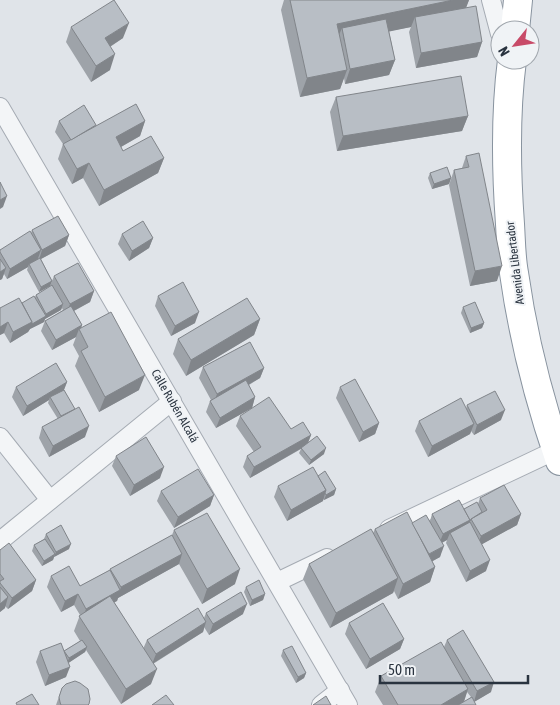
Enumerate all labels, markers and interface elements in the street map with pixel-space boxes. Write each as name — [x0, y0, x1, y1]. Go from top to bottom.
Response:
north arrow — [490, 20, 540, 70]
text: N — [495, 44, 513, 59]
street label: Avenida Libertador — [503, 220, 527, 305]
street label: Calle Rubén Alcalá — [148, 367, 202, 445]
scale bar — [380, 652, 528, 684]
text: 50 m — [388, 661, 415, 678]

